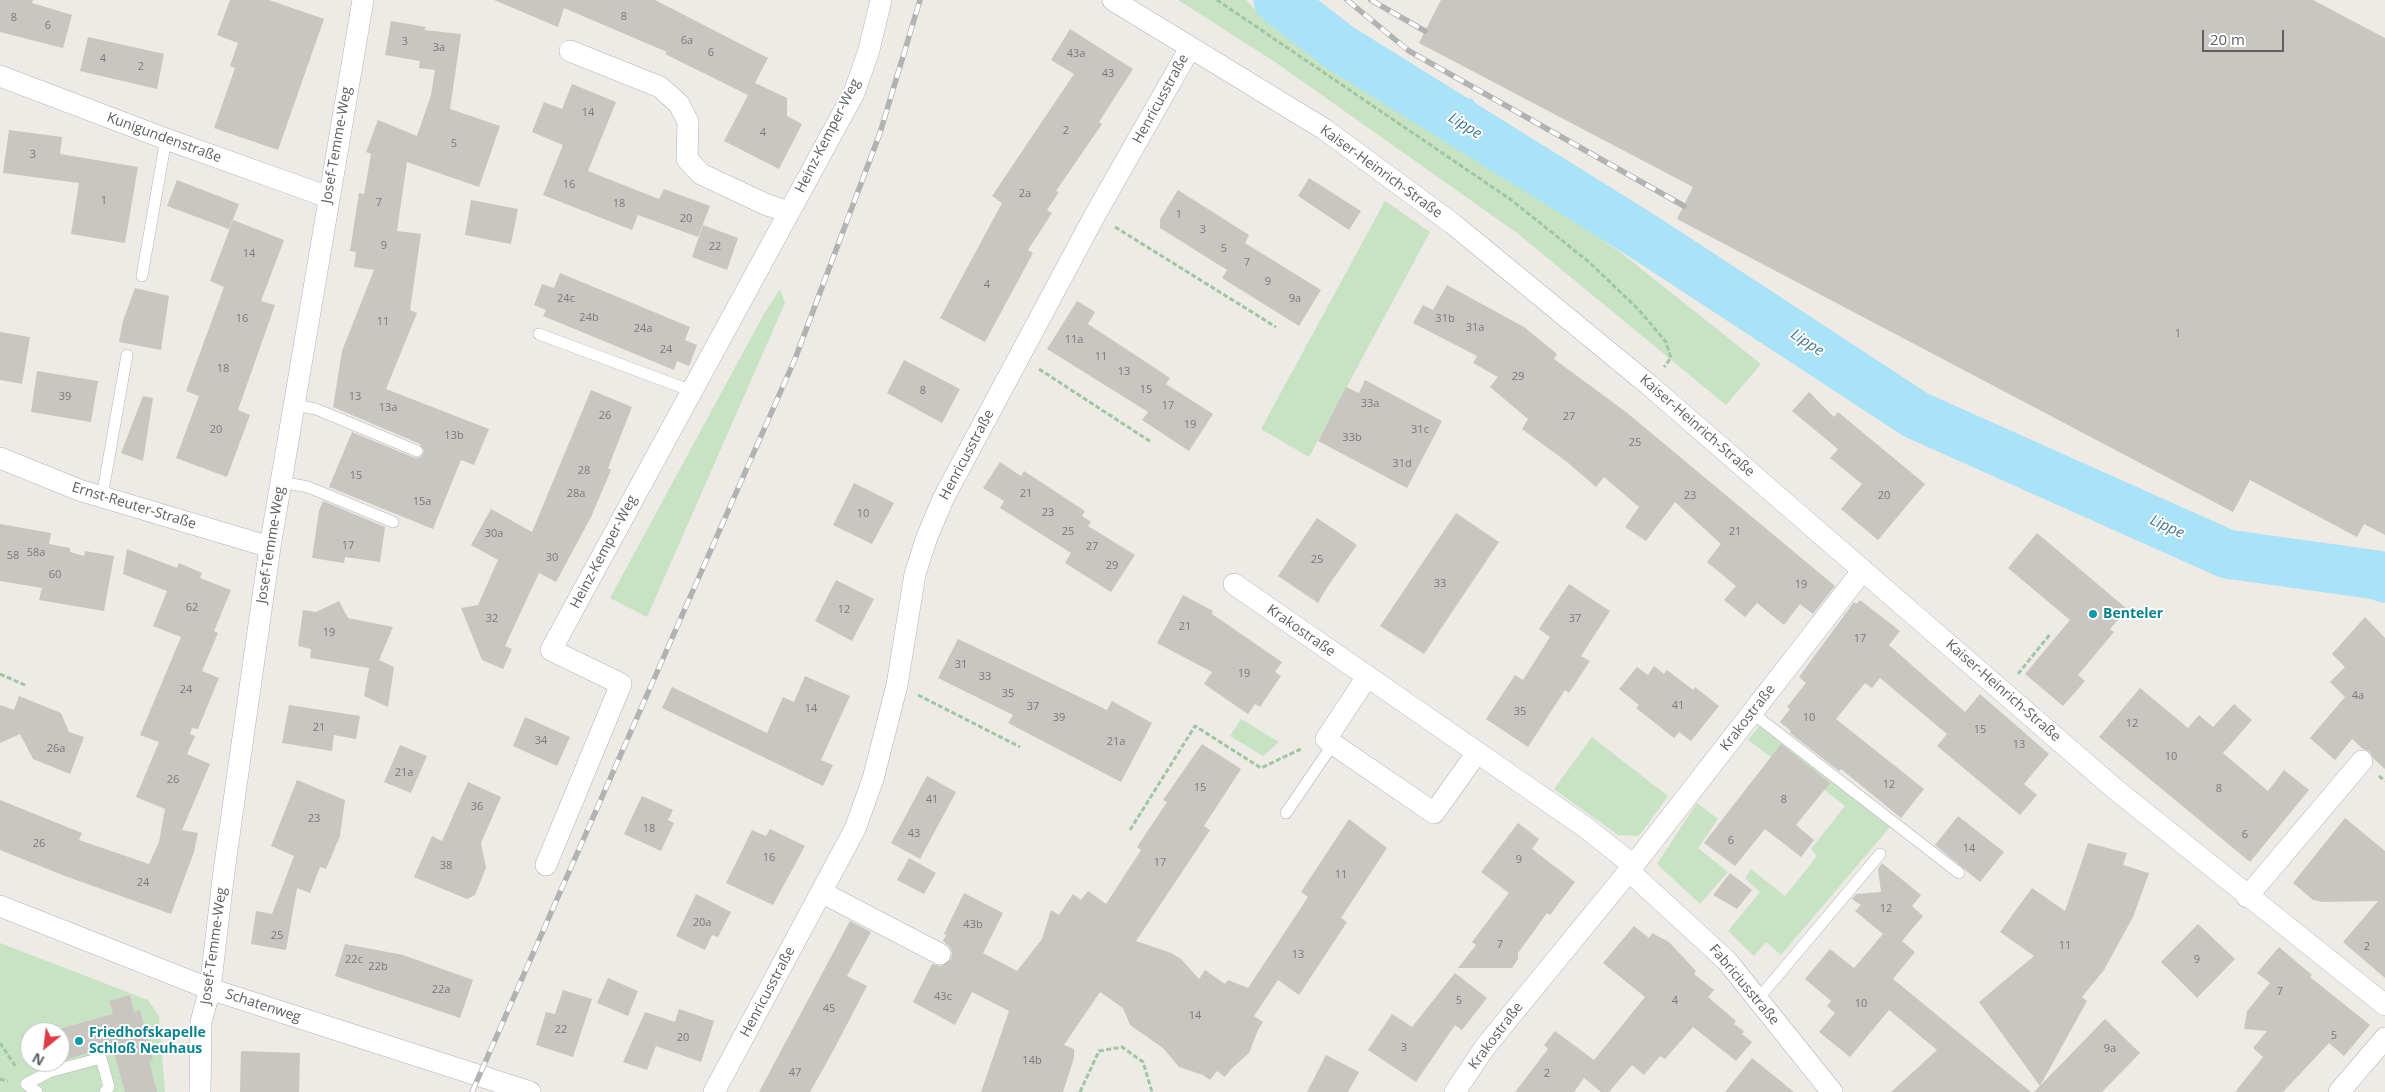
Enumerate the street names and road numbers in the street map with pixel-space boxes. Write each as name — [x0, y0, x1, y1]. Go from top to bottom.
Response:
street label: Henricusstraße — [1129, 51, 1193, 147]
street label: Heinz-Kemper-Weg — [792, 76, 864, 196]
street label: Josef-Temme-Weg — [318, 85, 356, 205]
street label: Kunigundenstraße — [104, 109, 224, 167]
street label: Kaiser-Heinrich-Straße — [1317, 122, 1445, 222]
street label: Kaiser-Heinrich-Straße — [1636, 372, 1758, 480]
street label: Henricusstraße — [936, 407, 998, 503]
street label: Ernst-Reuter-Straße — [70, 479, 198, 533]
street label: Josef-Temme-Weg — [253, 485, 289, 605]
street label: Heinz-Kemper-Weg — [567, 493, 641, 611]
street label: Krakostraße — [1264, 601, 1338, 661]
street label: Kaiser-Heinrich-Straße — [1942, 637, 2064, 745]
street label: Krakostraße — [1717, 681, 1779, 755]
street label: Josef-Temme-Weg — [197, 886, 231, 1006]
street label: Fabriciusstraße — [1705, 941, 1783, 1029]
street label: Henricusstraße — [737, 944, 799, 1040]
street label: Schatenweg — [223, 986, 303, 1026]
street label: Krakostraße — [1465, 999, 1527, 1073]

